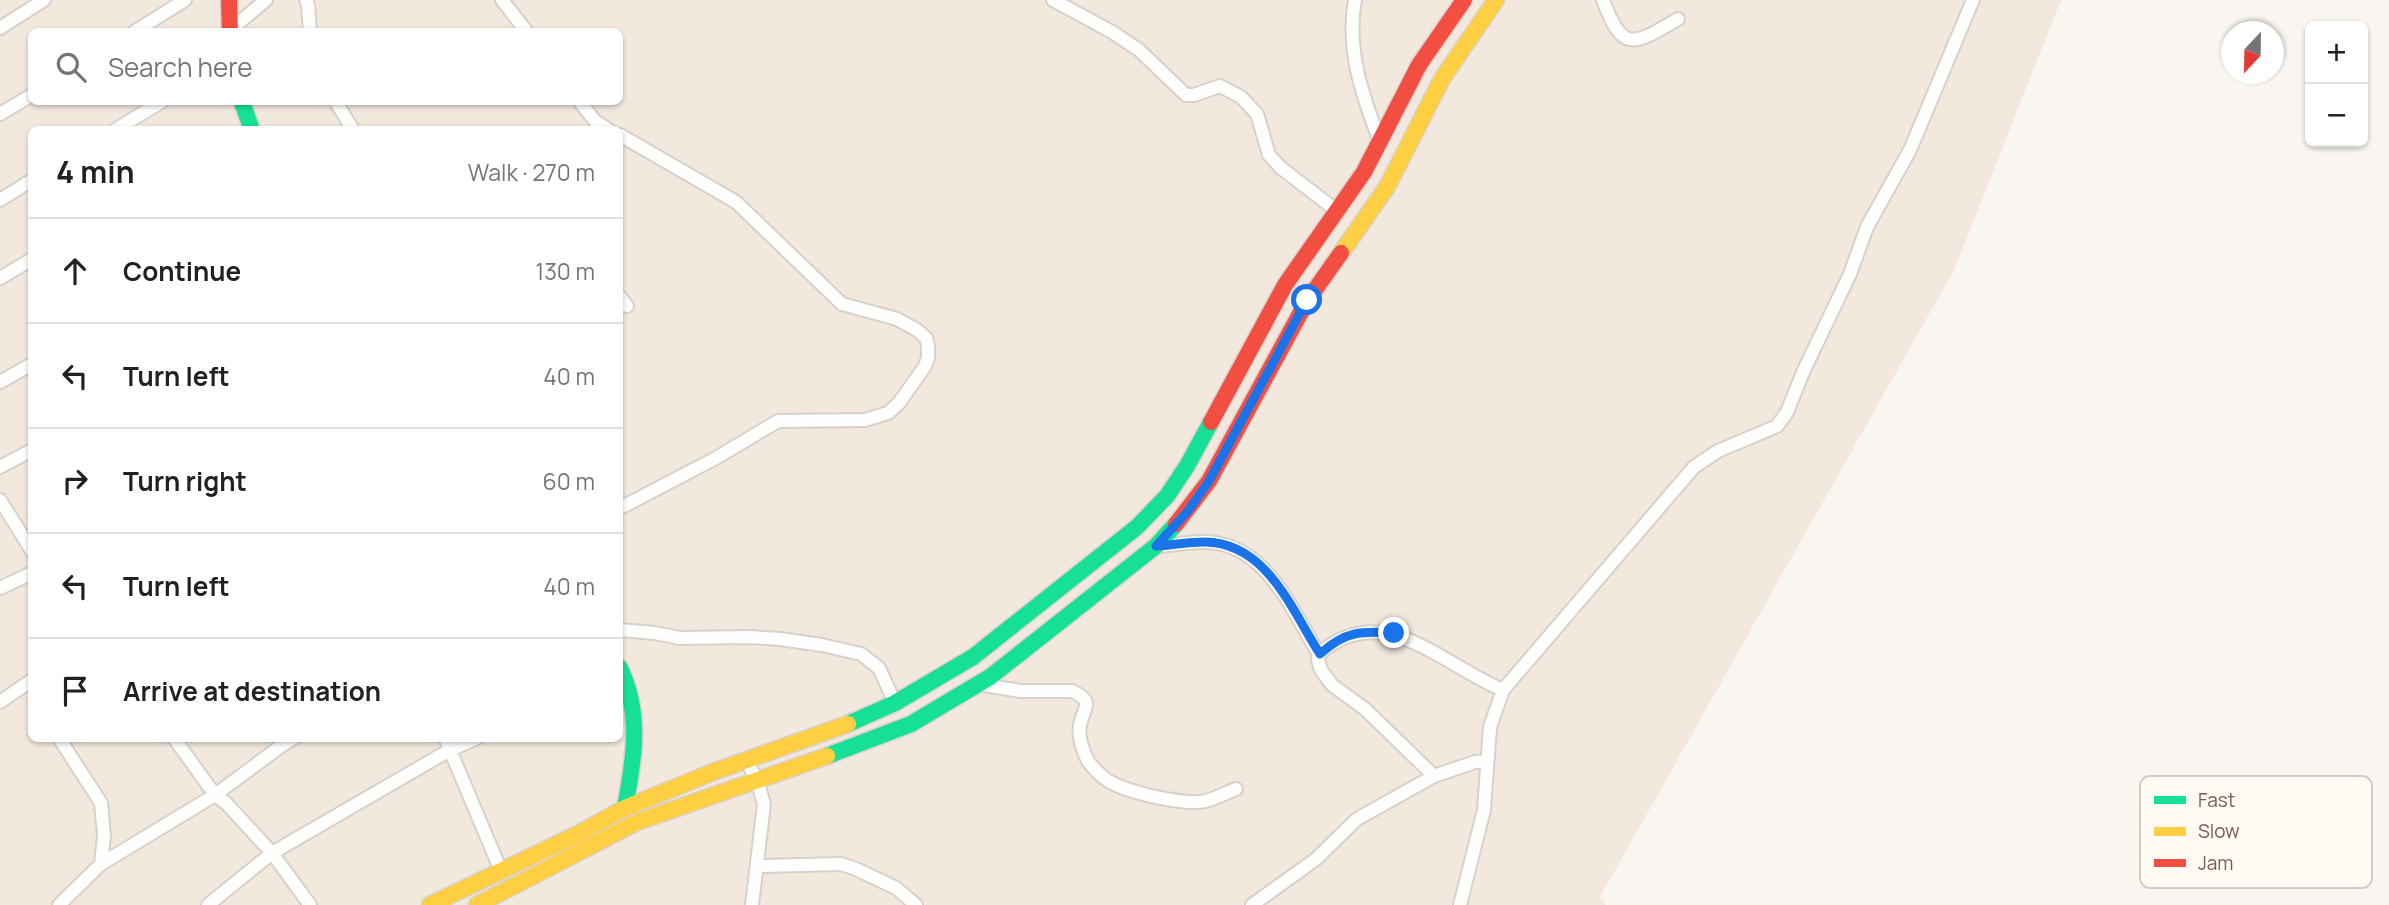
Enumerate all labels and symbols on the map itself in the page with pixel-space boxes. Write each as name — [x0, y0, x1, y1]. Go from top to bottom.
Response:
north arrow — [2221, 21, 2284, 84]
route start — [1291, 284, 1322, 315]
route end — [1378, 617, 1409, 648]
legend — [2140, 776, 2372, 888]
text: Fast — [2198, 787, 2235, 813]
text: Slow — [2198, 818, 2240, 844]
text: Jam — [2198, 850, 2233, 876]

